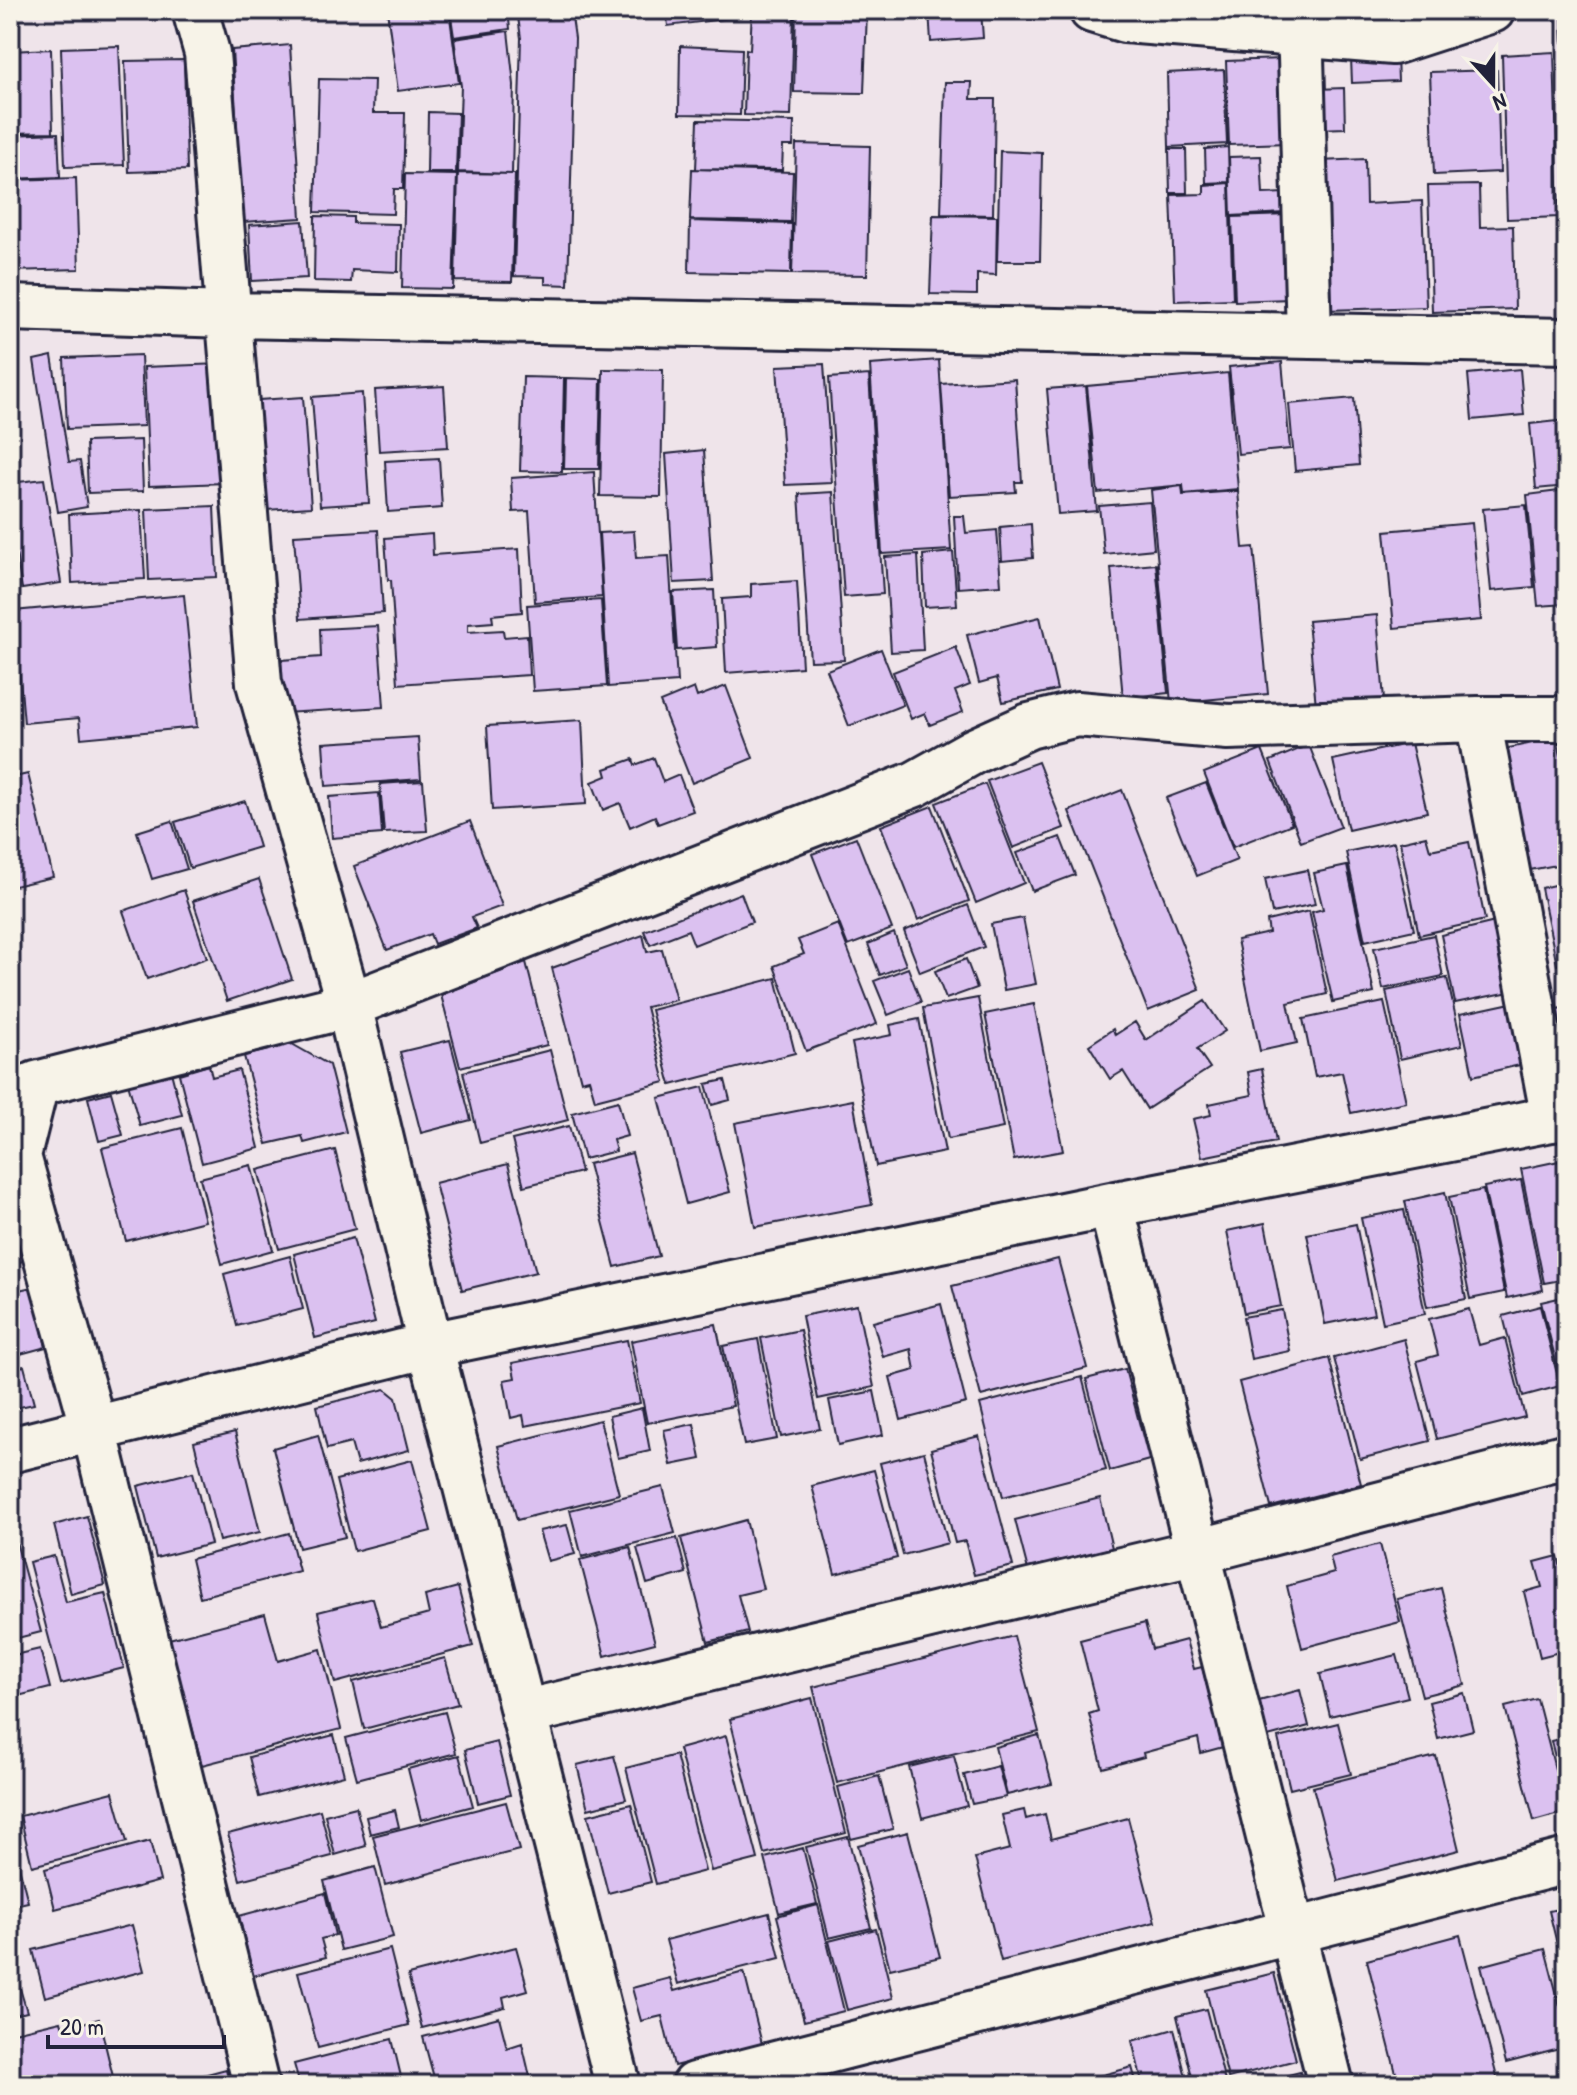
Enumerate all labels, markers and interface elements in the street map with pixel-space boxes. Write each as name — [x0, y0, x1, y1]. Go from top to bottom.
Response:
north arrow — [1453, 44, 1533, 124]
text: N — [1489, 87, 1511, 119]
scale bar — [48, 1999, 224, 2049]
text: 20 m — [60, 2010, 104, 2042]

